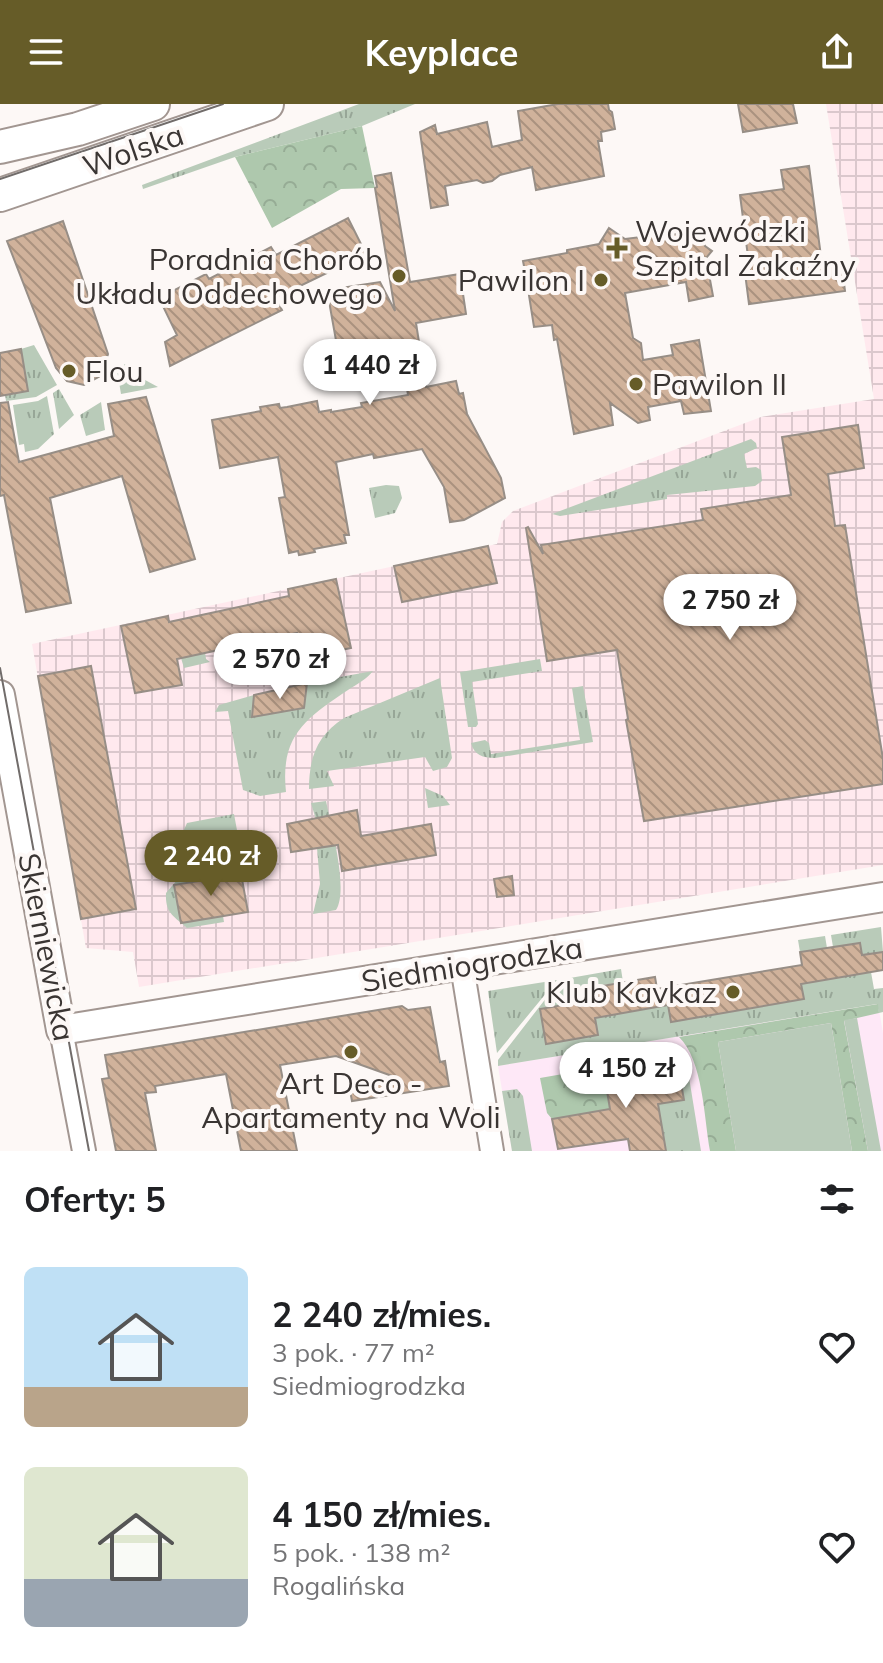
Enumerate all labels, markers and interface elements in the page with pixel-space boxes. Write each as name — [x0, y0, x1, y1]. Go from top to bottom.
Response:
icon: menu — [24, 30, 68, 74]
text: Keyplace — [364, 30, 519, 75]
icon: share — [815, 30, 859, 74]
street label: Wolska — [78, 115, 188, 185]
place label: Wojewódzki Szpital Zakaźny — [635, 212, 856, 284]
marker: Wojewódzki Szpital Zakaźny — [606, 237, 628, 259]
place label: Poradnia Chorób Układu Oddechowego — [75, 240, 383, 312]
place label: Pawilon I — [458, 261, 585, 299]
marker: Poradnia Chorób Układu Oddechowego — [390, 267, 408, 285]
marker: Pawilon I — [592, 271, 610, 289]
pin: 1 440 zł — [287, 339, 453, 407]
text: 1 440 zł — [321, 348, 419, 381]
place label: Flou — [85, 352, 143, 390]
marker: Flou — [60, 362, 78, 380]
place label: Pawilon II — [652, 365, 787, 403]
marker: Pawilon II — [627, 375, 645, 393]
pin: 2 750 zł — [647, 574, 813, 642]
text: 2 750 zł — [681, 583, 779, 616]
pin: 2 570 zł — [197, 633, 363, 701]
text: 2 570 zł — [231, 642, 329, 675]
pin: 2 240 zł — [128, 830, 294, 898]
text: 2 240 zł — [162, 839, 260, 872]
street label: Skierniewicka — [10, 850, 84, 1044]
street label: Siedmiogrodzka — [359, 928, 585, 1000]
place label: Klub Kavkaz — [546, 973, 717, 1011]
marker: Klub Kavkaz — [724, 983, 742, 1001]
pin: 4 150 zł — [543, 1042, 709, 1110]
marker: Art Deco - Apartamenty na Woli — [342, 1043, 360, 1061]
text: 4 150 zł — [577, 1051, 675, 1084]
place label: Art Deco - Apartamenty na Woli — [201, 1064, 501, 1136]
icon: filters — [815, 1177, 859, 1221]
text: Oferty: 5 — [24, 1178, 166, 1221]
text: 2 240 zł/mies. — [272, 1293, 491, 1336]
icon: home — [88, 1299, 184, 1395]
icon: heart — [815, 1325, 859, 1369]
text: 3 pok. · 77 m² — [272, 1336, 435, 1369]
text: Siedmiogrodzka — [272, 1369, 466, 1402]
text: 4 150 zł/mies. — [272, 1493, 491, 1536]
icon: home — [88, 1499, 184, 1595]
icon: heart — [815, 1525, 859, 1569]
text: 5 pok. · 138 m² — [272, 1536, 450, 1569]
text: Rogalińska — [272, 1569, 405, 1602]

